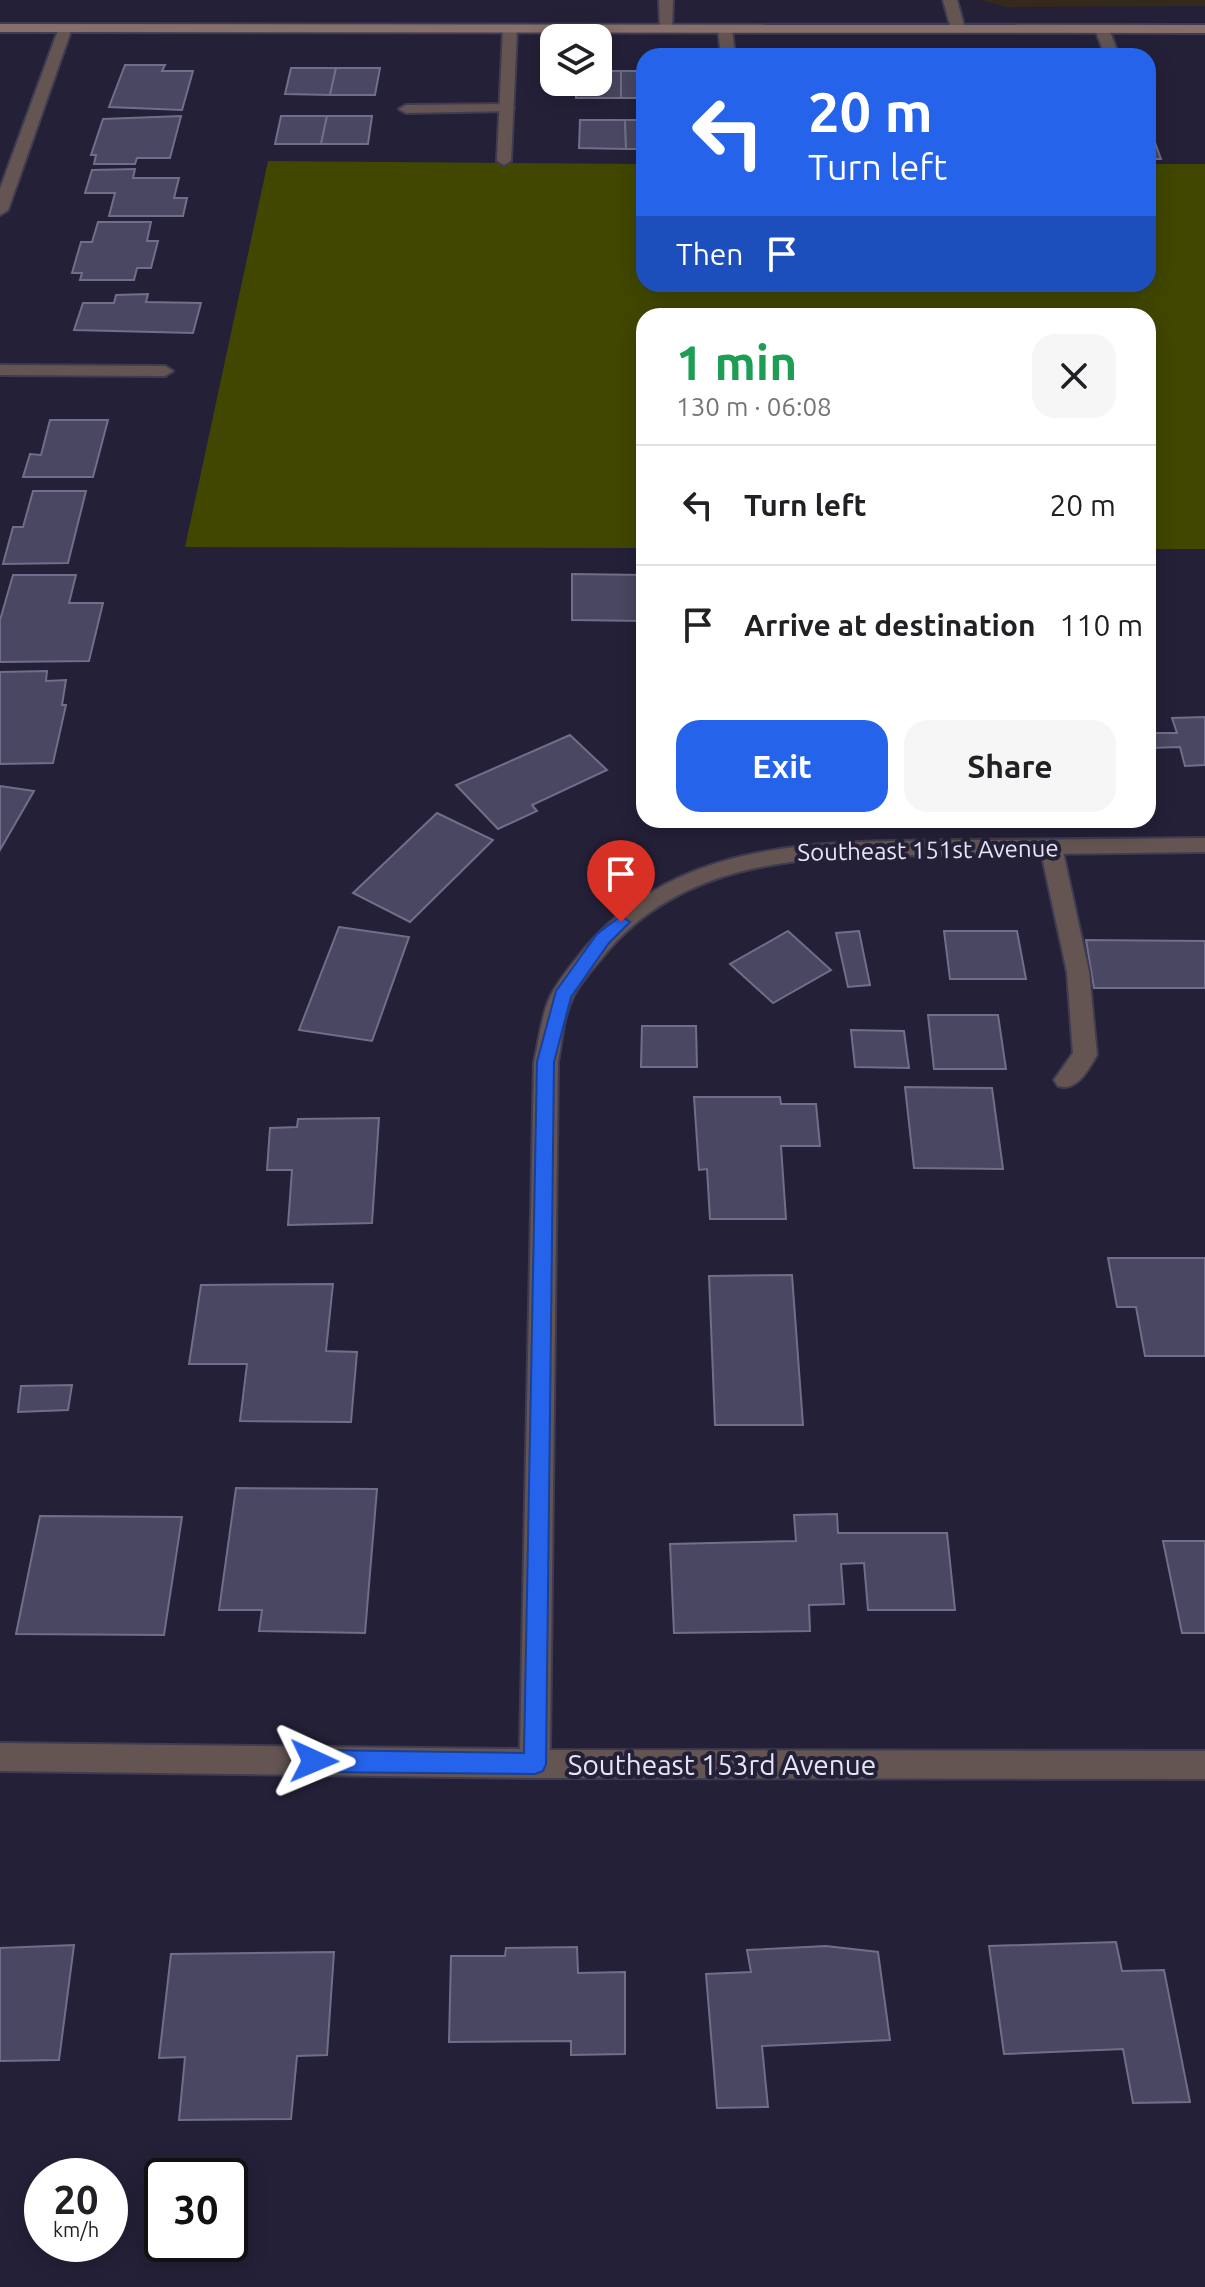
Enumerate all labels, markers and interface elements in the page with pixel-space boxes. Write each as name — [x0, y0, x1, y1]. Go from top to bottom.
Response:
map controls — [540, 24, 612, 96]
button: layers — [540, 24, 612, 96]
icon: left — [676, 80, 780, 184]
text: 20 m — [808, 80, 933, 143]
text: Turn left — [808, 146, 947, 187]
icon: arrive — [760, 232, 804, 276]
text: Then — [676, 237, 744, 271]
button: close — [1032, 334, 1116, 418]
text: 1 min — [676, 335, 797, 389]
text: 130 m · 06:08 — [676, 392, 832, 421]
icon: left — [676, 483, 720, 527]
text: Turn left — [744, 488, 866, 522]
text: 20 m — [1049, 488, 1116, 522]
icon: arrive — [676, 603, 720, 647]
text: Arrive at destination — [744, 608, 1036, 642]
text: 110 m — [1060, 608, 1143, 642]
button: Exit — [676, 720, 888, 812]
button: Share — [904, 720, 1116, 812]
street label: Southeast 151st Avenue — [797, 834, 1059, 866]
pin — [587, 840, 655, 922]
icon: arrive — [599, 852, 643, 896]
position arrow — [272, 1719, 356, 1803]
street label: Southeast 153rd Avenue — [568, 1749, 876, 1780]
speed limit sign: 30 — [144, 2158, 248, 2262]
text: 20 — [53, 2177, 99, 2222]
text: km/h — [53, 2218, 99, 2241]

